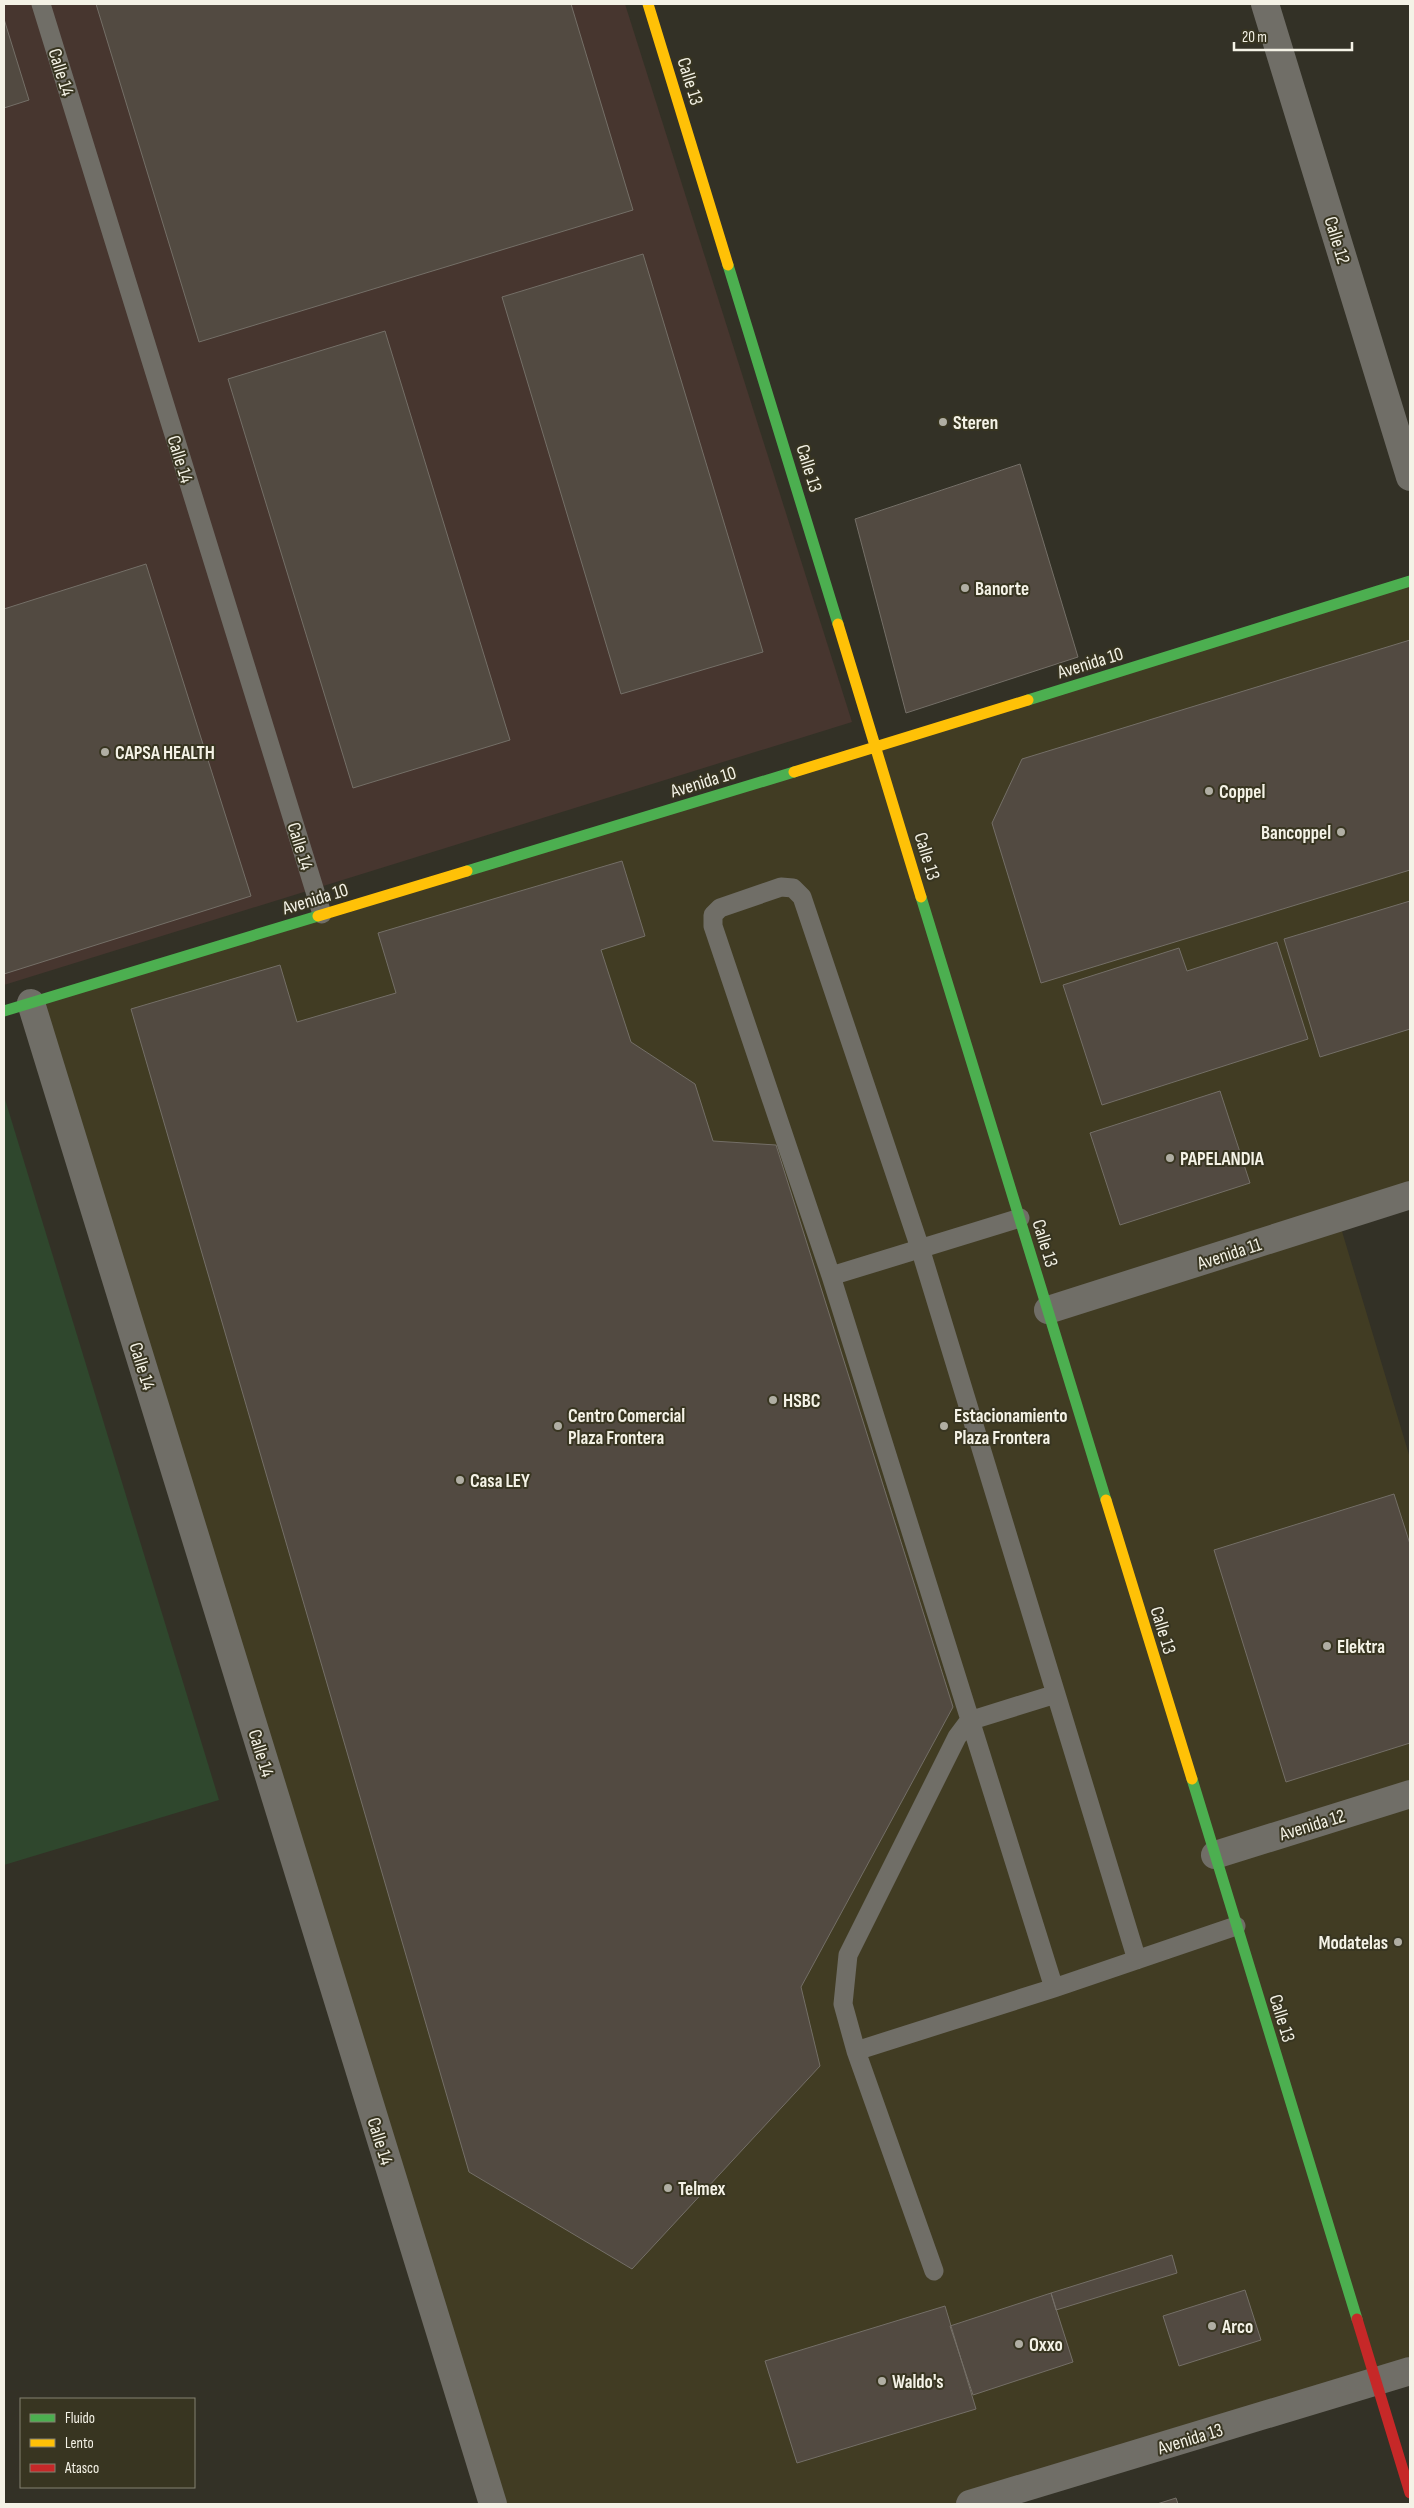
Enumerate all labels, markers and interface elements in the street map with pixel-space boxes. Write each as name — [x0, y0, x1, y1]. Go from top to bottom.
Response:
scale bar — [1234, 20, 1352, 52]
text: 20 m — [1242, 28, 1267, 47]
street label: Calle 14 — [42, 46, 79, 99]
street label: Calle 13 — [671, 55, 708, 108]
street label: Calle 12 — [1318, 214, 1355, 267]
place label: Steren — [953, 412, 998, 435]
marker: Steren — [937, 416, 949, 428]
street label: Calle 14 — [161, 433, 198, 486]
street label: Calle 13 — [790, 442, 827, 495]
place label: Banorte — [975, 578, 1029, 601]
marker: Banorte — [959, 582, 971, 594]
street label: Avenida 10 — [1054, 643, 1126, 685]
place label: CAPSA HEALTH — [115, 742, 215, 765]
marker: CAPSA HEALTH — [99, 746, 111, 758]
street label: Avenida 10 — [667, 762, 739, 804]
place label: Coppel — [1219, 781, 1265, 804]
marker: Coppel — [1203, 785, 1215, 797]
street label: Calle 14 — [281, 820, 318, 873]
place label: Bancoppel — [1261, 822, 1331, 845]
marker: Bancoppel — [1335, 826, 1347, 838]
street label: Calle 13 — [908, 830, 945, 883]
street label: Avenida 10 — [279, 879, 351, 921]
place label: PAPELANDIA — [1180, 1148, 1265, 1171]
marker: PAPELANDIA — [1164, 1152, 1176, 1164]
street label: Calle 13 — [1026, 1217, 1063, 1270]
street label: Avenida 11 — [1194, 1233, 1265, 1276]
street label: Calle 14 — [123, 1340, 160, 1393]
place label: HSBC — [783, 1390, 821, 1413]
marker: HSBC — [767, 1394, 779, 1406]
place label: Centro Comercial Plaza Frontera — [568, 1405, 685, 1450]
place label: Estacionamiento Plaza Frontera — [954, 1405, 1068, 1450]
marker: Centro Comercial Plaza Frontera — [552, 1420, 564, 1432]
marker: Estacionamiento Plaza Frontera — [938, 1420, 950, 1432]
place label: Casa LEY — [470, 1470, 530, 1493]
marker: Casa LEY — [454, 1474, 466, 1486]
street label: Calle 13 — [1144, 1604, 1181, 1657]
place label: Elektra — [1337, 1636, 1385, 1659]
marker: Elektra — [1321, 1640, 1333, 1652]
street label: Calle 14 — [242, 1727, 279, 1780]
street label: Avenida 12 — [1276, 1805, 1348, 1847]
place label: Modatelas — [1318, 1932, 1388, 1955]
marker: Modatelas — [1392, 1936, 1404, 1948]
street label: Calle 13 — [1263, 1992, 1300, 2045]
street label: Calle 14 — [361, 2115, 398, 2168]
place label: Telmex — [678, 2178, 726, 2201]
marker: Telmex — [662, 2182, 674, 2194]
place label: Arco — [1221, 2316, 1253, 2339]
marker: Arco — [1206, 2320, 1218, 2332]
place label: Oxxo — [1029, 2334, 1063, 2357]
marker: Oxxo — [1013, 2338, 1025, 2350]
place label: Waldo's — [892, 2371, 944, 2394]
marker: Waldo's — [876, 2375, 888, 2387]
legend — [20, 2398, 195, 2488]
text: Fluido — [65, 2409, 95, 2428]
street label: Avenida 13 — [1154, 2419, 1226, 2461]
text: Lento — [65, 2434, 94, 2453]
text: Atasco — [64, 2459, 99, 2478]

